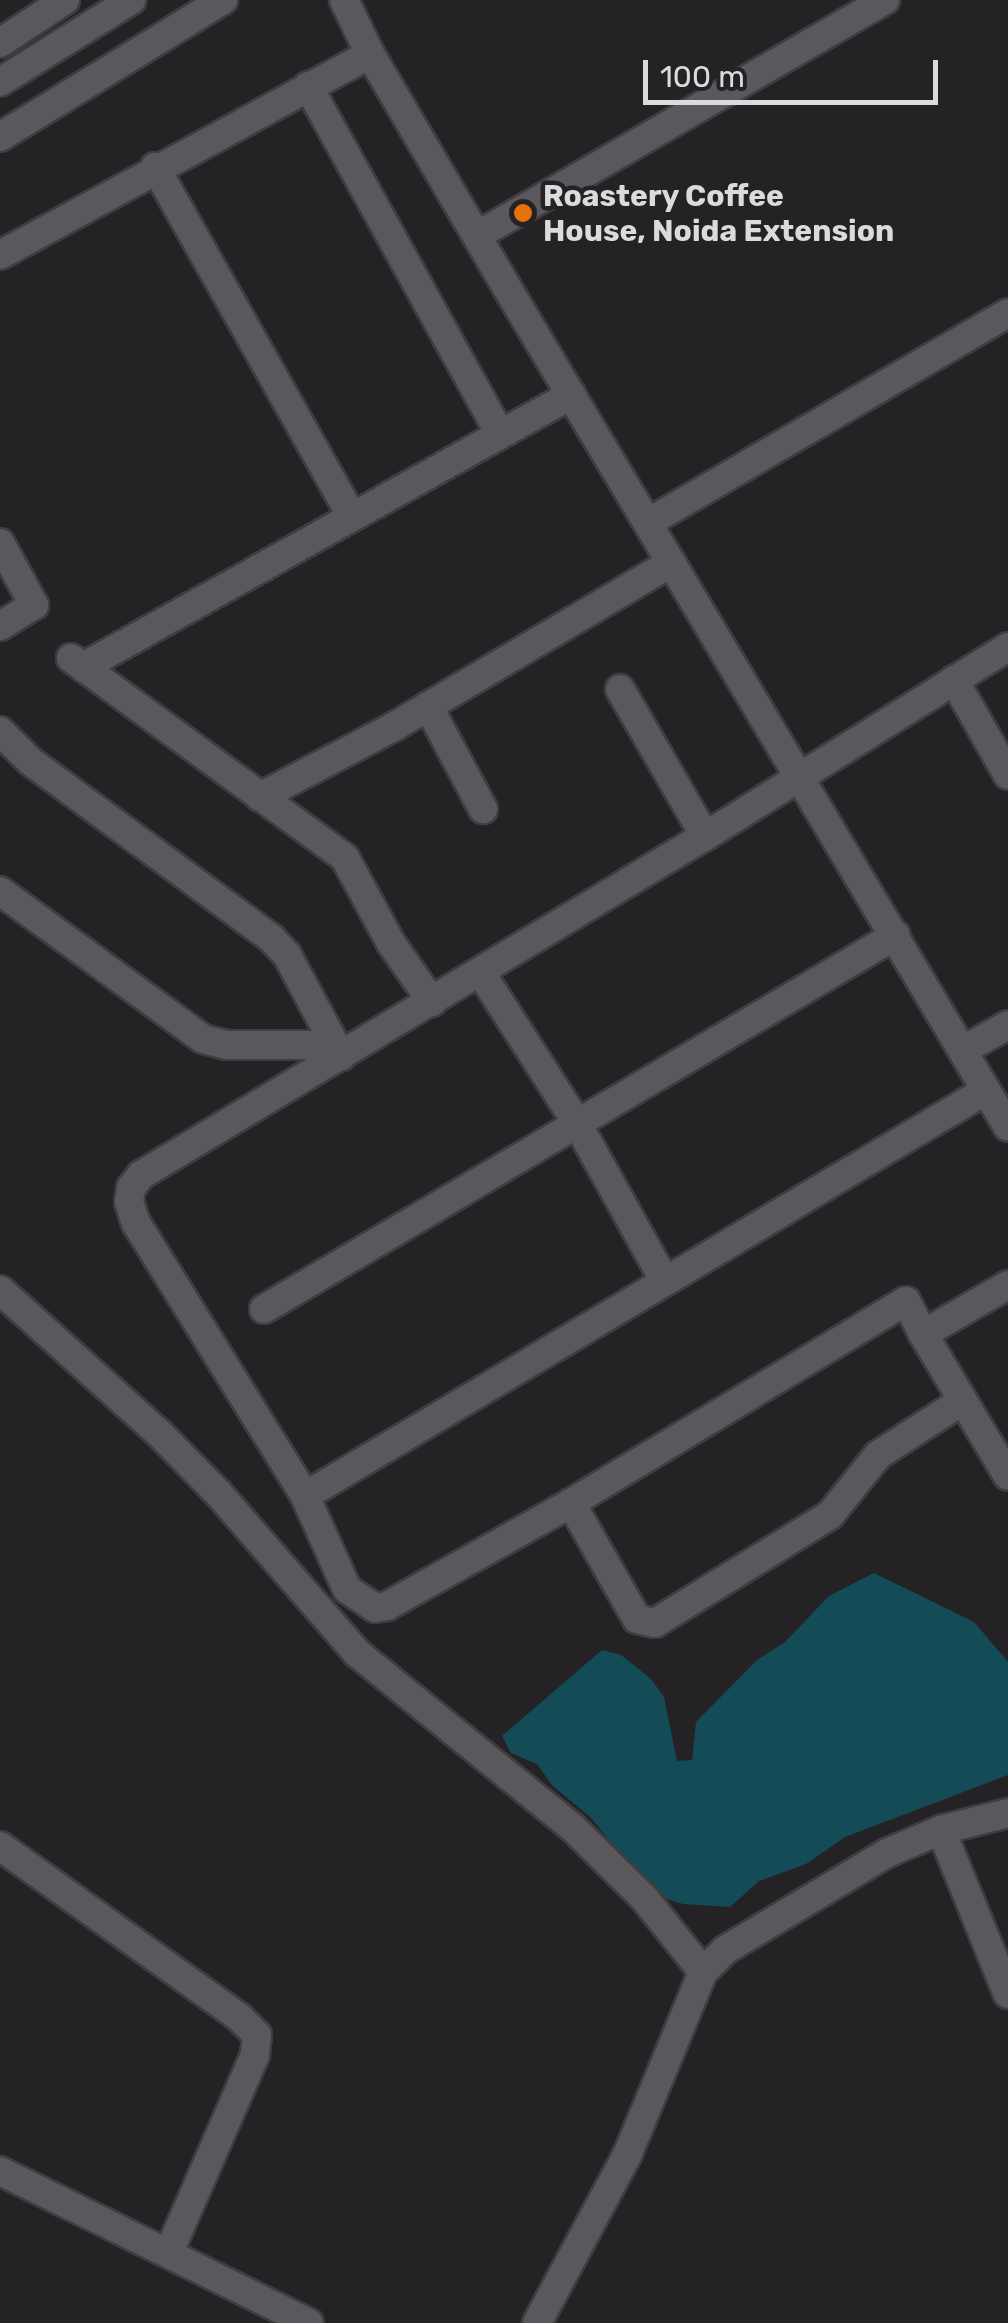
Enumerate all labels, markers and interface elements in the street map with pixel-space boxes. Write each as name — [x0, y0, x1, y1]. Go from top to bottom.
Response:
scale bar — [648, 40, 943, 102]
text: 100 m — [660, 59, 745, 95]
place label: Roastery Coffee House, Noida Extension — [543, 178, 894, 248]
marker: Roastery Coffee House, Noida Extension — [512, 202, 534, 224]

